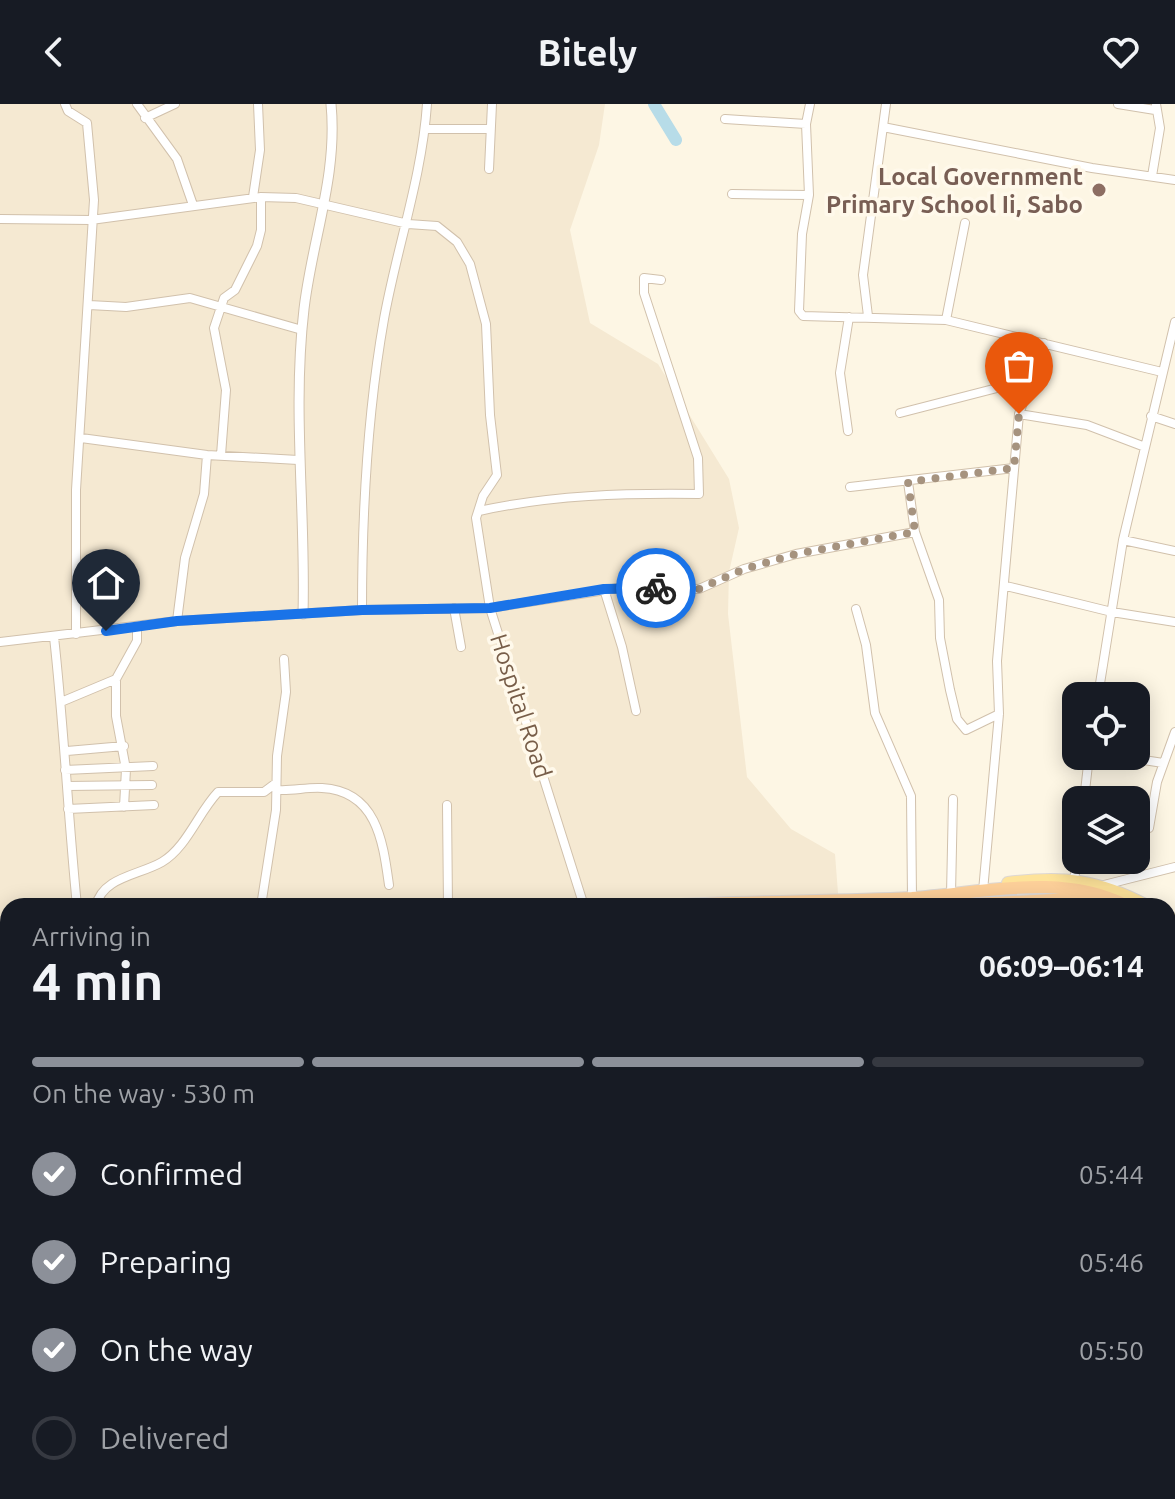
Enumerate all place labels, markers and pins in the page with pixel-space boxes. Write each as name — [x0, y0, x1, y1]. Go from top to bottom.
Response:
place label: Local Government Primary School Ii, Sabo — [826, 163, 1083, 218]
marker: Local Government Primary School Ii, Sabo — [1090, 181, 1108, 199]
pin — [985, 332, 1053, 414]
pin — [72, 549, 140, 631]

